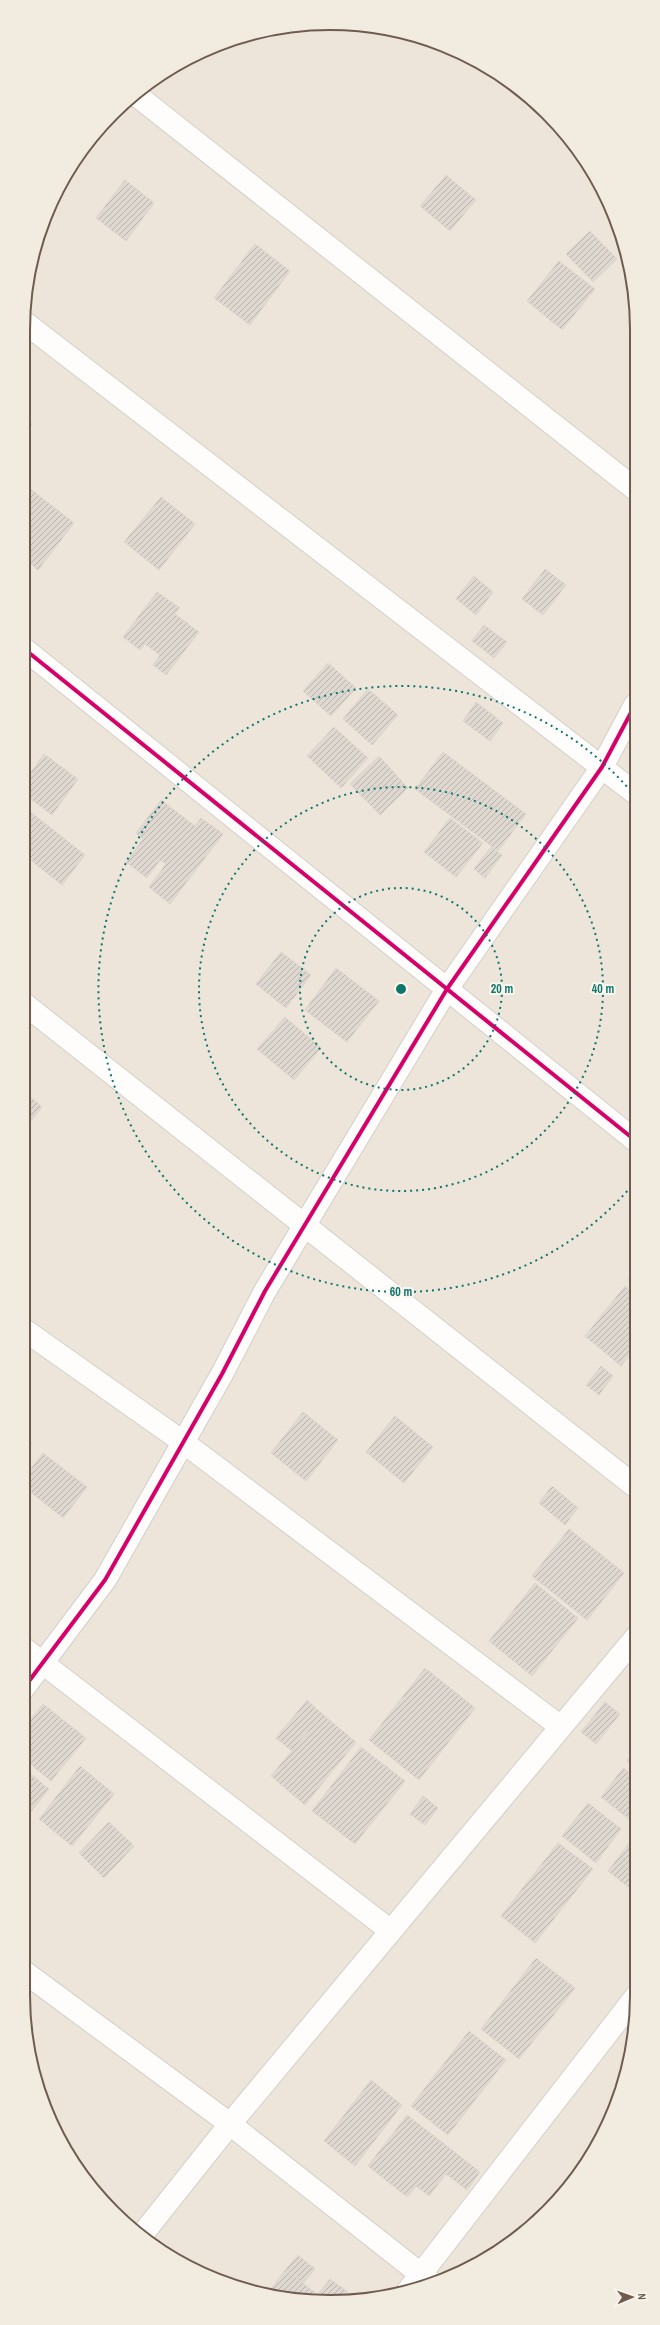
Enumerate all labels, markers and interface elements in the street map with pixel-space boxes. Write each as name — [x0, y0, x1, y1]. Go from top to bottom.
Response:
text: 20 m — [491, 981, 513, 997]
text: 40 m — [592, 981, 614, 997]
centre of rings — [394, 982, 408, 996]
text: 60 m — [390, 1284, 412, 1300]
north arrow — [612, 2277, 652, 2317]
text: N — [635, 2293, 649, 2300]

